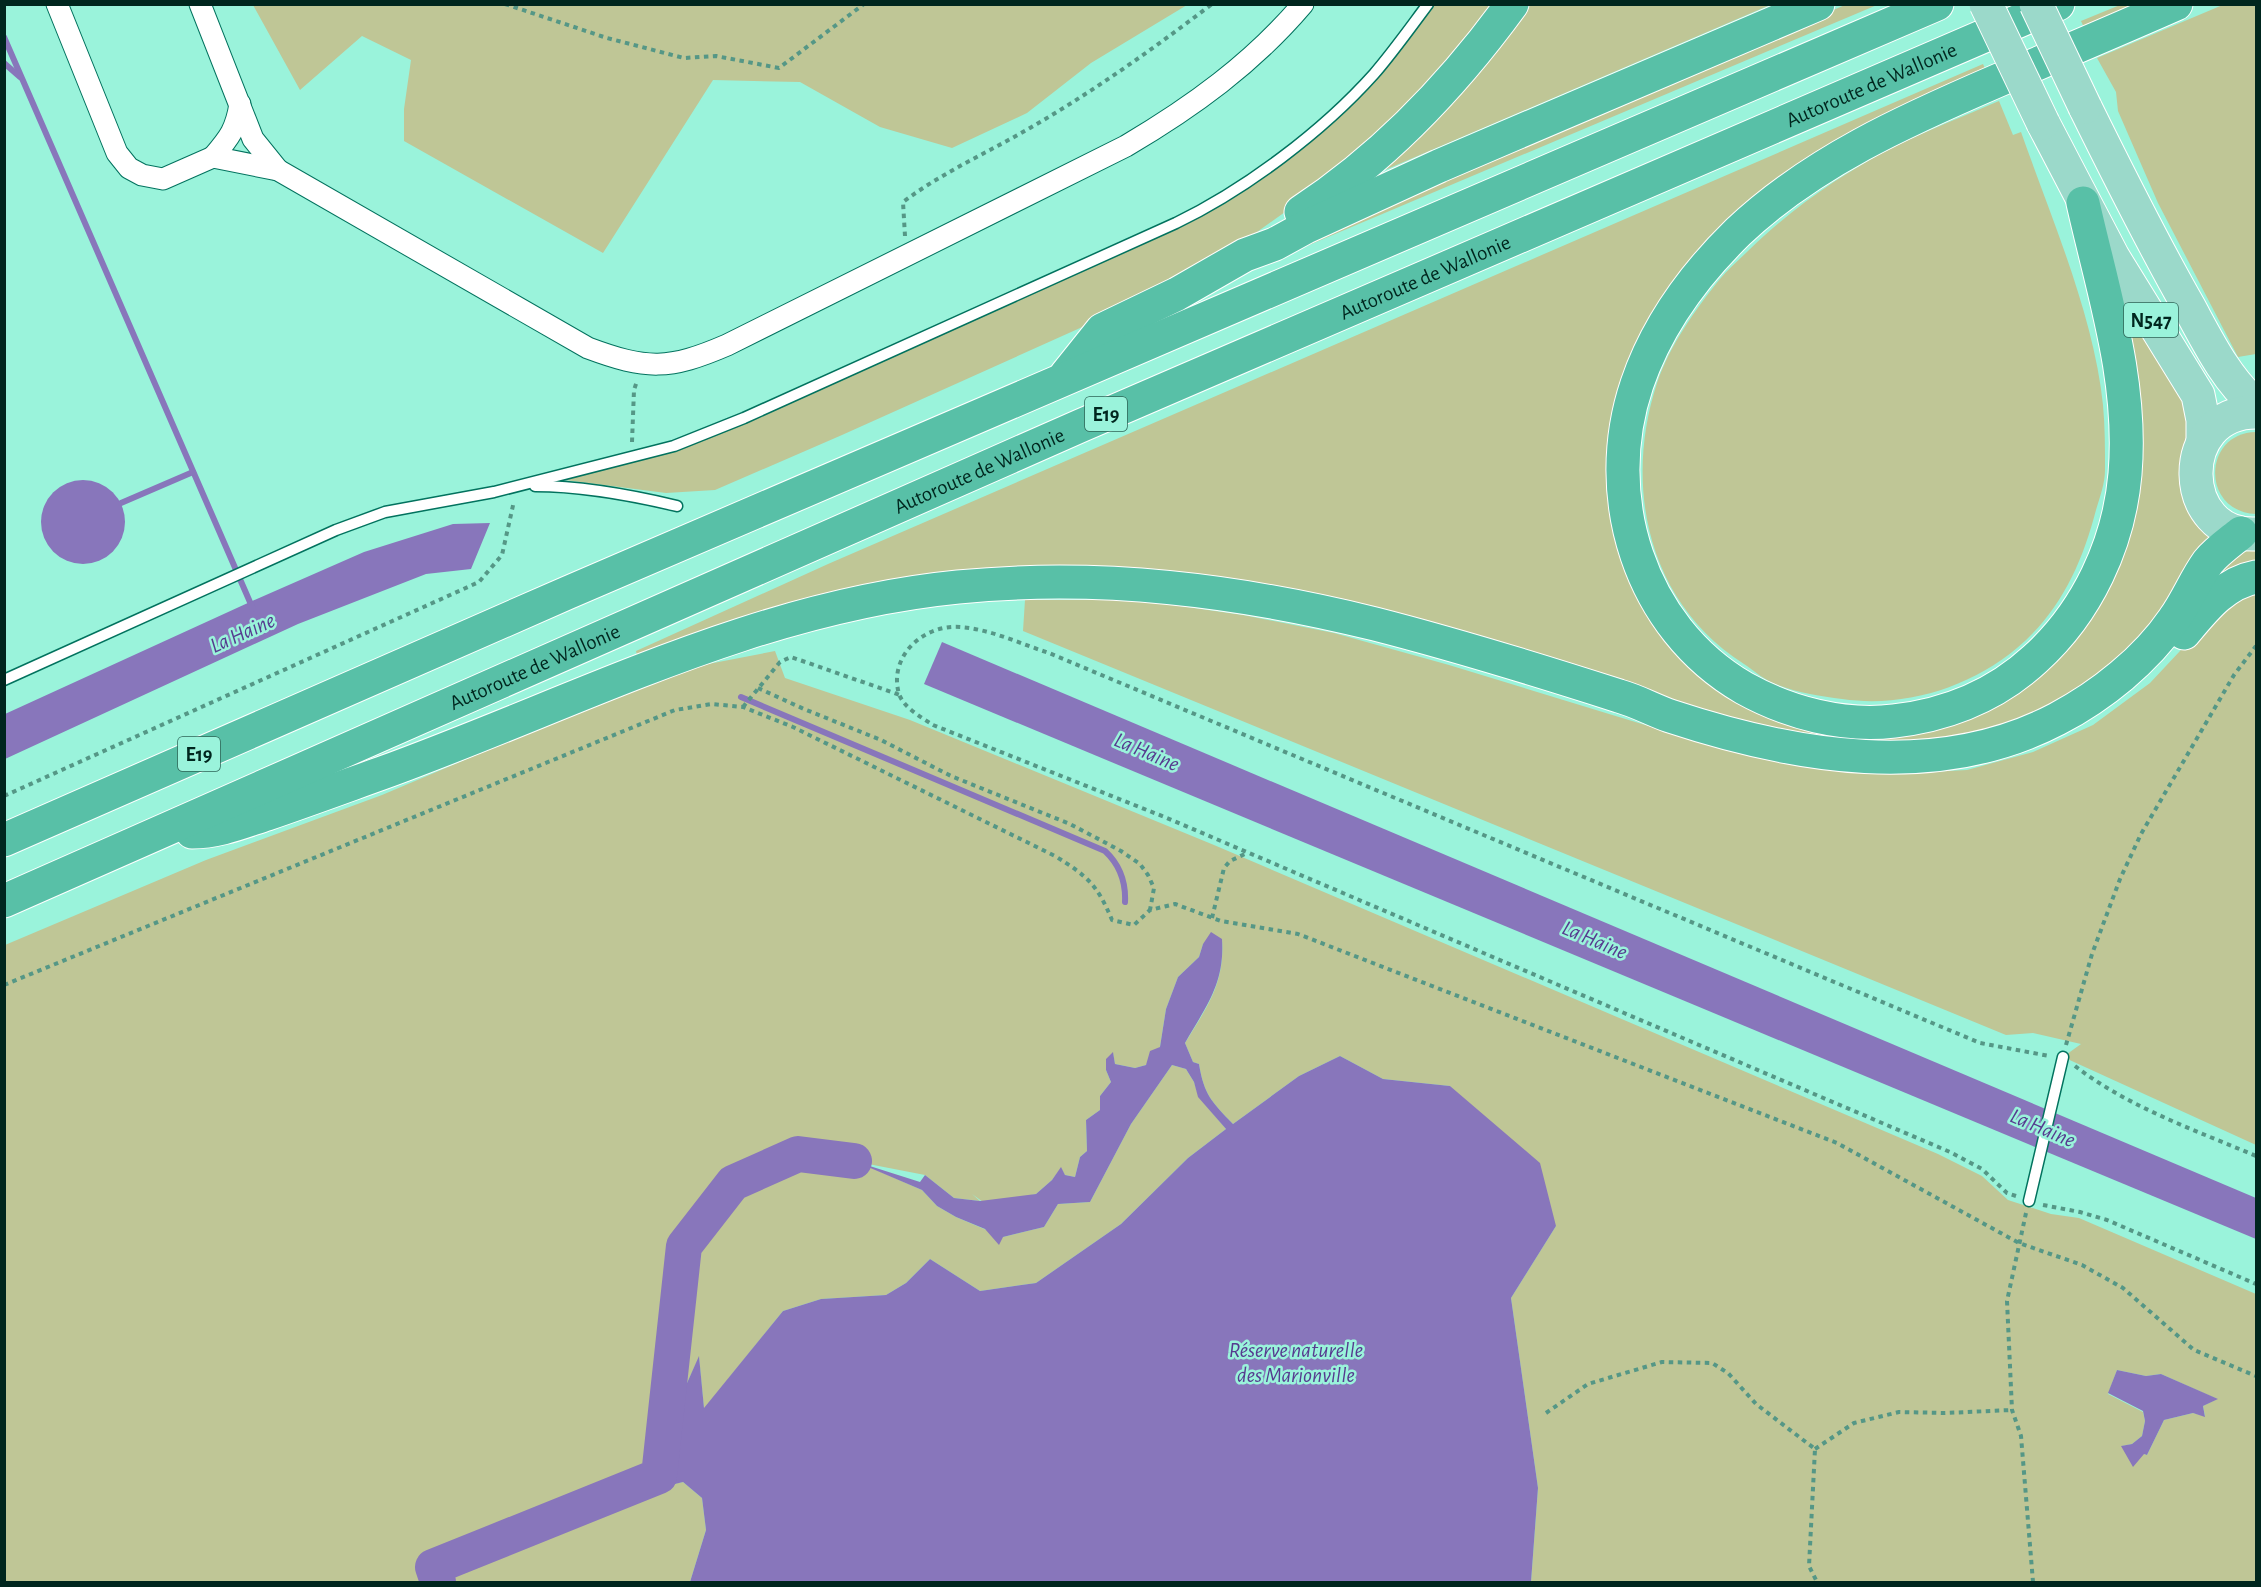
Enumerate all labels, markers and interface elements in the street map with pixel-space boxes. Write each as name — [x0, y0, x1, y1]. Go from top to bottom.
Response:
street label: Autoroute de Wallonie — [1783, 39, 1960, 131]
street label: Autoroute de Wallonie — [1337, 232, 1514, 324]
road number: N547 — [2124, 303, 2178, 337]
road number: E19 — [1085, 397, 1127, 431]
street label: Autoroute de Wallonie — [891, 424, 1068, 518]
water label: La Haine — [207, 609, 278, 657]
street label: Autoroute de Wallonie — [446, 621, 623, 714]
water label: La Haine — [1111, 728, 1182, 775]
road number: E19 — [178, 737, 220, 771]
water label: La Haine — [1559, 916, 1630, 963]
water label: La Haine — [2007, 1104, 2078, 1151]
water label: Réserve naturelle des Marionville — [1229, 1339, 1363, 1386]

